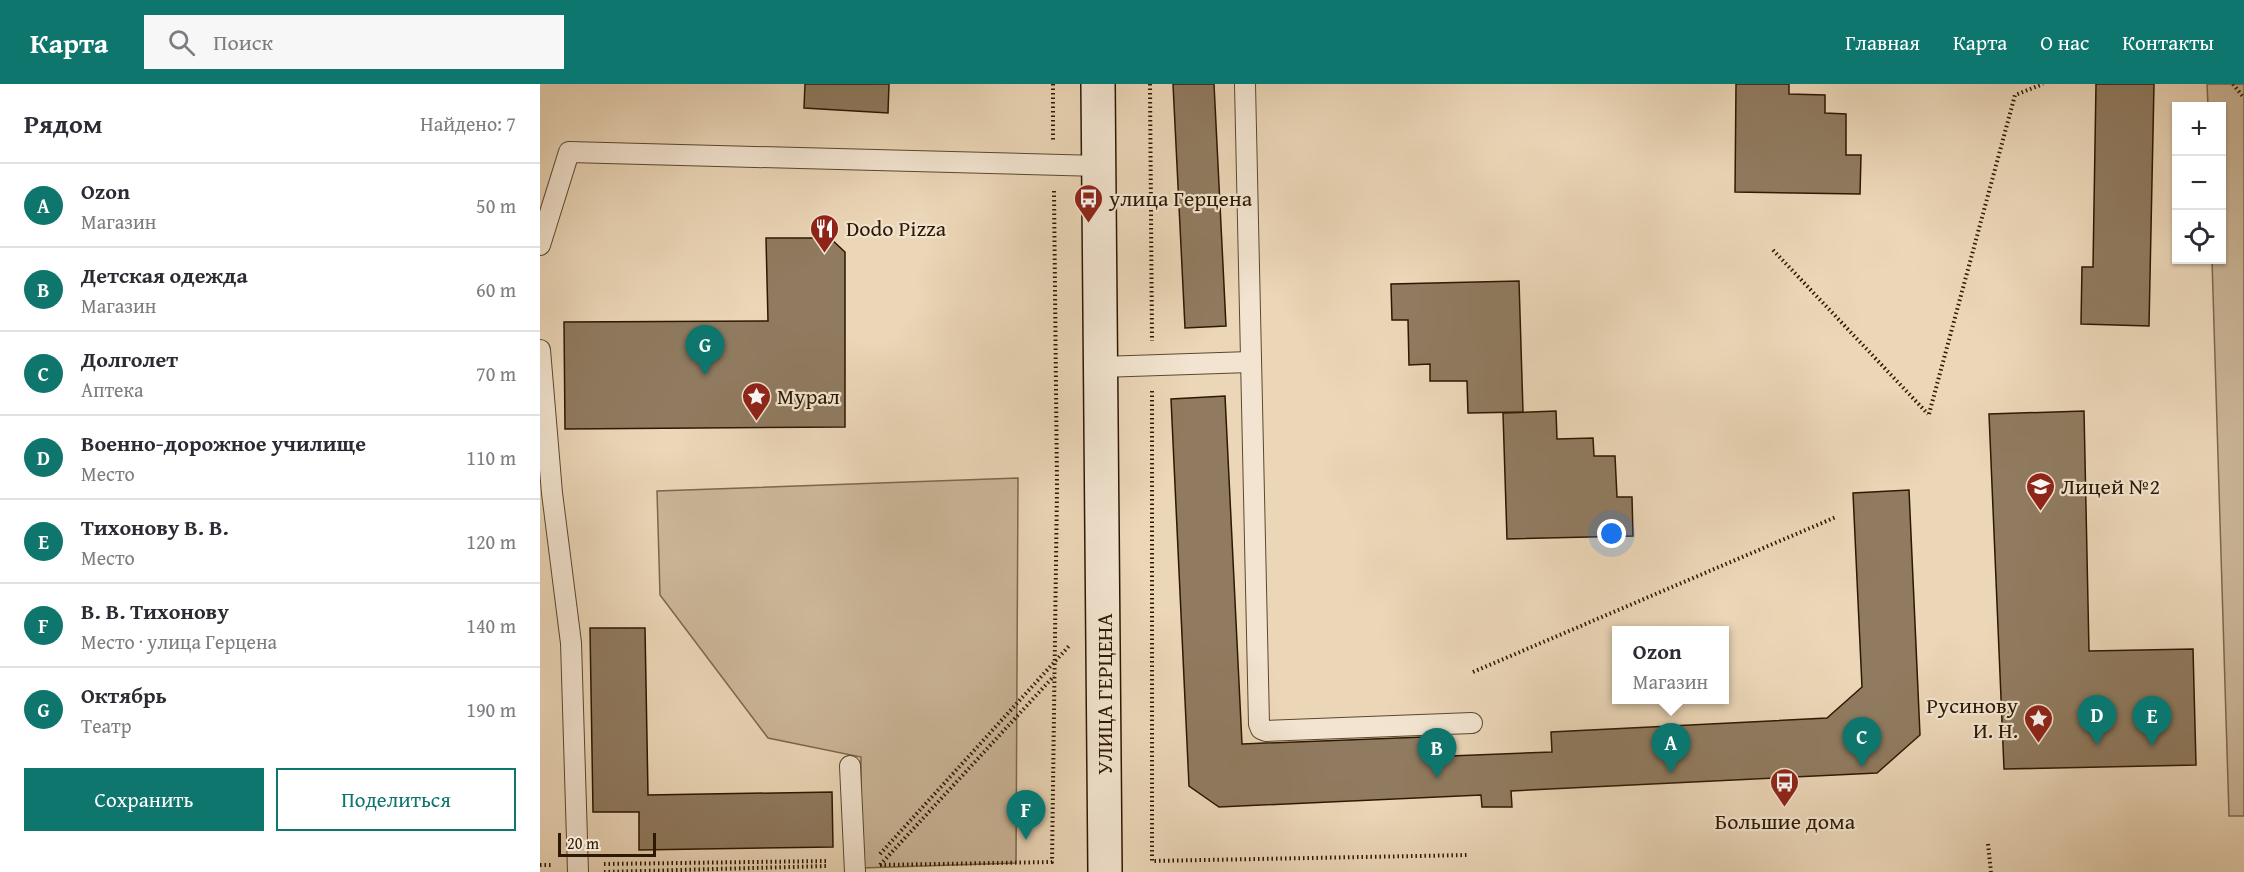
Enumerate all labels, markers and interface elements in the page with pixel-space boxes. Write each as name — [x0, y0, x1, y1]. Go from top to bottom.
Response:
search box — [144, 15, 564, 69]
text: Карта — [30, 22, 108, 63]
icon: search — [165, 26, 198, 59]
text: Поиск — [213, 26, 273, 58]
text: Главная — [1845, 27, 1920, 58]
text: Карта — [1953, 27, 2007, 58]
text: О нас — [2040, 27, 2089, 58]
text: Контакты — [2122, 27, 2214, 58]
map controls — [2172, 102, 2226, 264]
button: + — [2172, 102, 2226, 156]
text: Рядом — [24, 104, 102, 143]
text: Найдено: 7 — [420, 109, 516, 138]
button: − — [2172, 156, 2226, 210]
text: Ozon — [81, 175, 130, 207]
bus stop icon: улица Герцена — [1072, 182, 1104, 224]
place label: улица Герцена — [1108, 182, 1253, 214]
text: A — [37, 191, 50, 220]
text: 50 m — [476, 191, 516, 220]
text: Магазин — [81, 207, 156, 236]
button: locate — [2172, 210, 2226, 264]
restaurant icon: Dodo Pizza — [809, 212, 841, 254]
place label: Dodo Pizza — [846, 212, 947, 244]
text: Детская одежда — [81, 259, 248, 291]
text: B — [37, 275, 50, 304]
text: 60 m — [476, 275, 516, 304]
text: Магазин — [81, 291, 156, 320]
pin: G — [686, 326, 724, 375]
text: Долголет — [81, 343, 178, 375]
text: C — [38, 359, 49, 388]
text: 70 m — [476, 359, 516, 388]
text: Аптека — [81, 375, 143, 404]
place icon: Мурал — [740, 380, 772, 422]
place label: Мурал — [777, 380, 840, 412]
text: Военно-дорожное училище — [81, 427, 366, 459]
text: D — [37, 443, 50, 472]
text: 110 m — [466, 443, 516, 472]
text: Место — [81, 459, 135, 488]
school or university icon: Лицей №2 — [2024, 470, 2056, 512]
place label: Лицей №2 — [2061, 470, 2160, 502]
text: Тихонову В. В. — [81, 511, 229, 543]
your location — [1597, 519, 1626, 548]
text: E — [38, 527, 49, 556]
text: 120 m — [466, 527, 516, 556]
text: Место — [81, 543, 135, 572]
text: В. В. Тихонову — [81, 595, 229, 627]
text: F — [38, 611, 49, 640]
text: 140 m — [466, 611, 516, 640]
street label: УЛИЦА ГЕРЦЕНА — [1088, 613, 1120, 775]
popup — [1612, 626, 1729, 704]
text: Место · улица Герцена — [81, 627, 277, 656]
text: Ozon — [1633, 635, 1682, 667]
text: Магазин — [1633, 667, 1708, 696]
text: Октябрь — [81, 679, 167, 711]
place label: Русинову И. Н. — [1926, 689, 2018, 746]
text: G — [37, 695, 50, 724]
text: 190 m — [466, 695, 516, 724]
pin: D — [2078, 696, 2116, 745]
pin: E — [2132, 696, 2172, 746]
place icon: Русинову И. Н. — [2023, 702, 2055, 744]
text: Театр — [81, 711, 132, 740]
pin: C — [1842, 718, 1882, 767]
pin: A — [1652, 724, 1690, 773]
pin: B — [1418, 728, 1456, 778]
bus stop icon: Большие дома — [1769, 766, 1801, 808]
button: Сохранить — [24, 768, 264, 831]
button: Поделиться — [276, 768, 516, 831]
pin: F — [1006, 790, 1046, 840]
place label: Большие дома — [1715, 805, 1856, 837]
scale bar — [558, 830, 656, 858]
text: 20 m — [567, 831, 599, 855]

